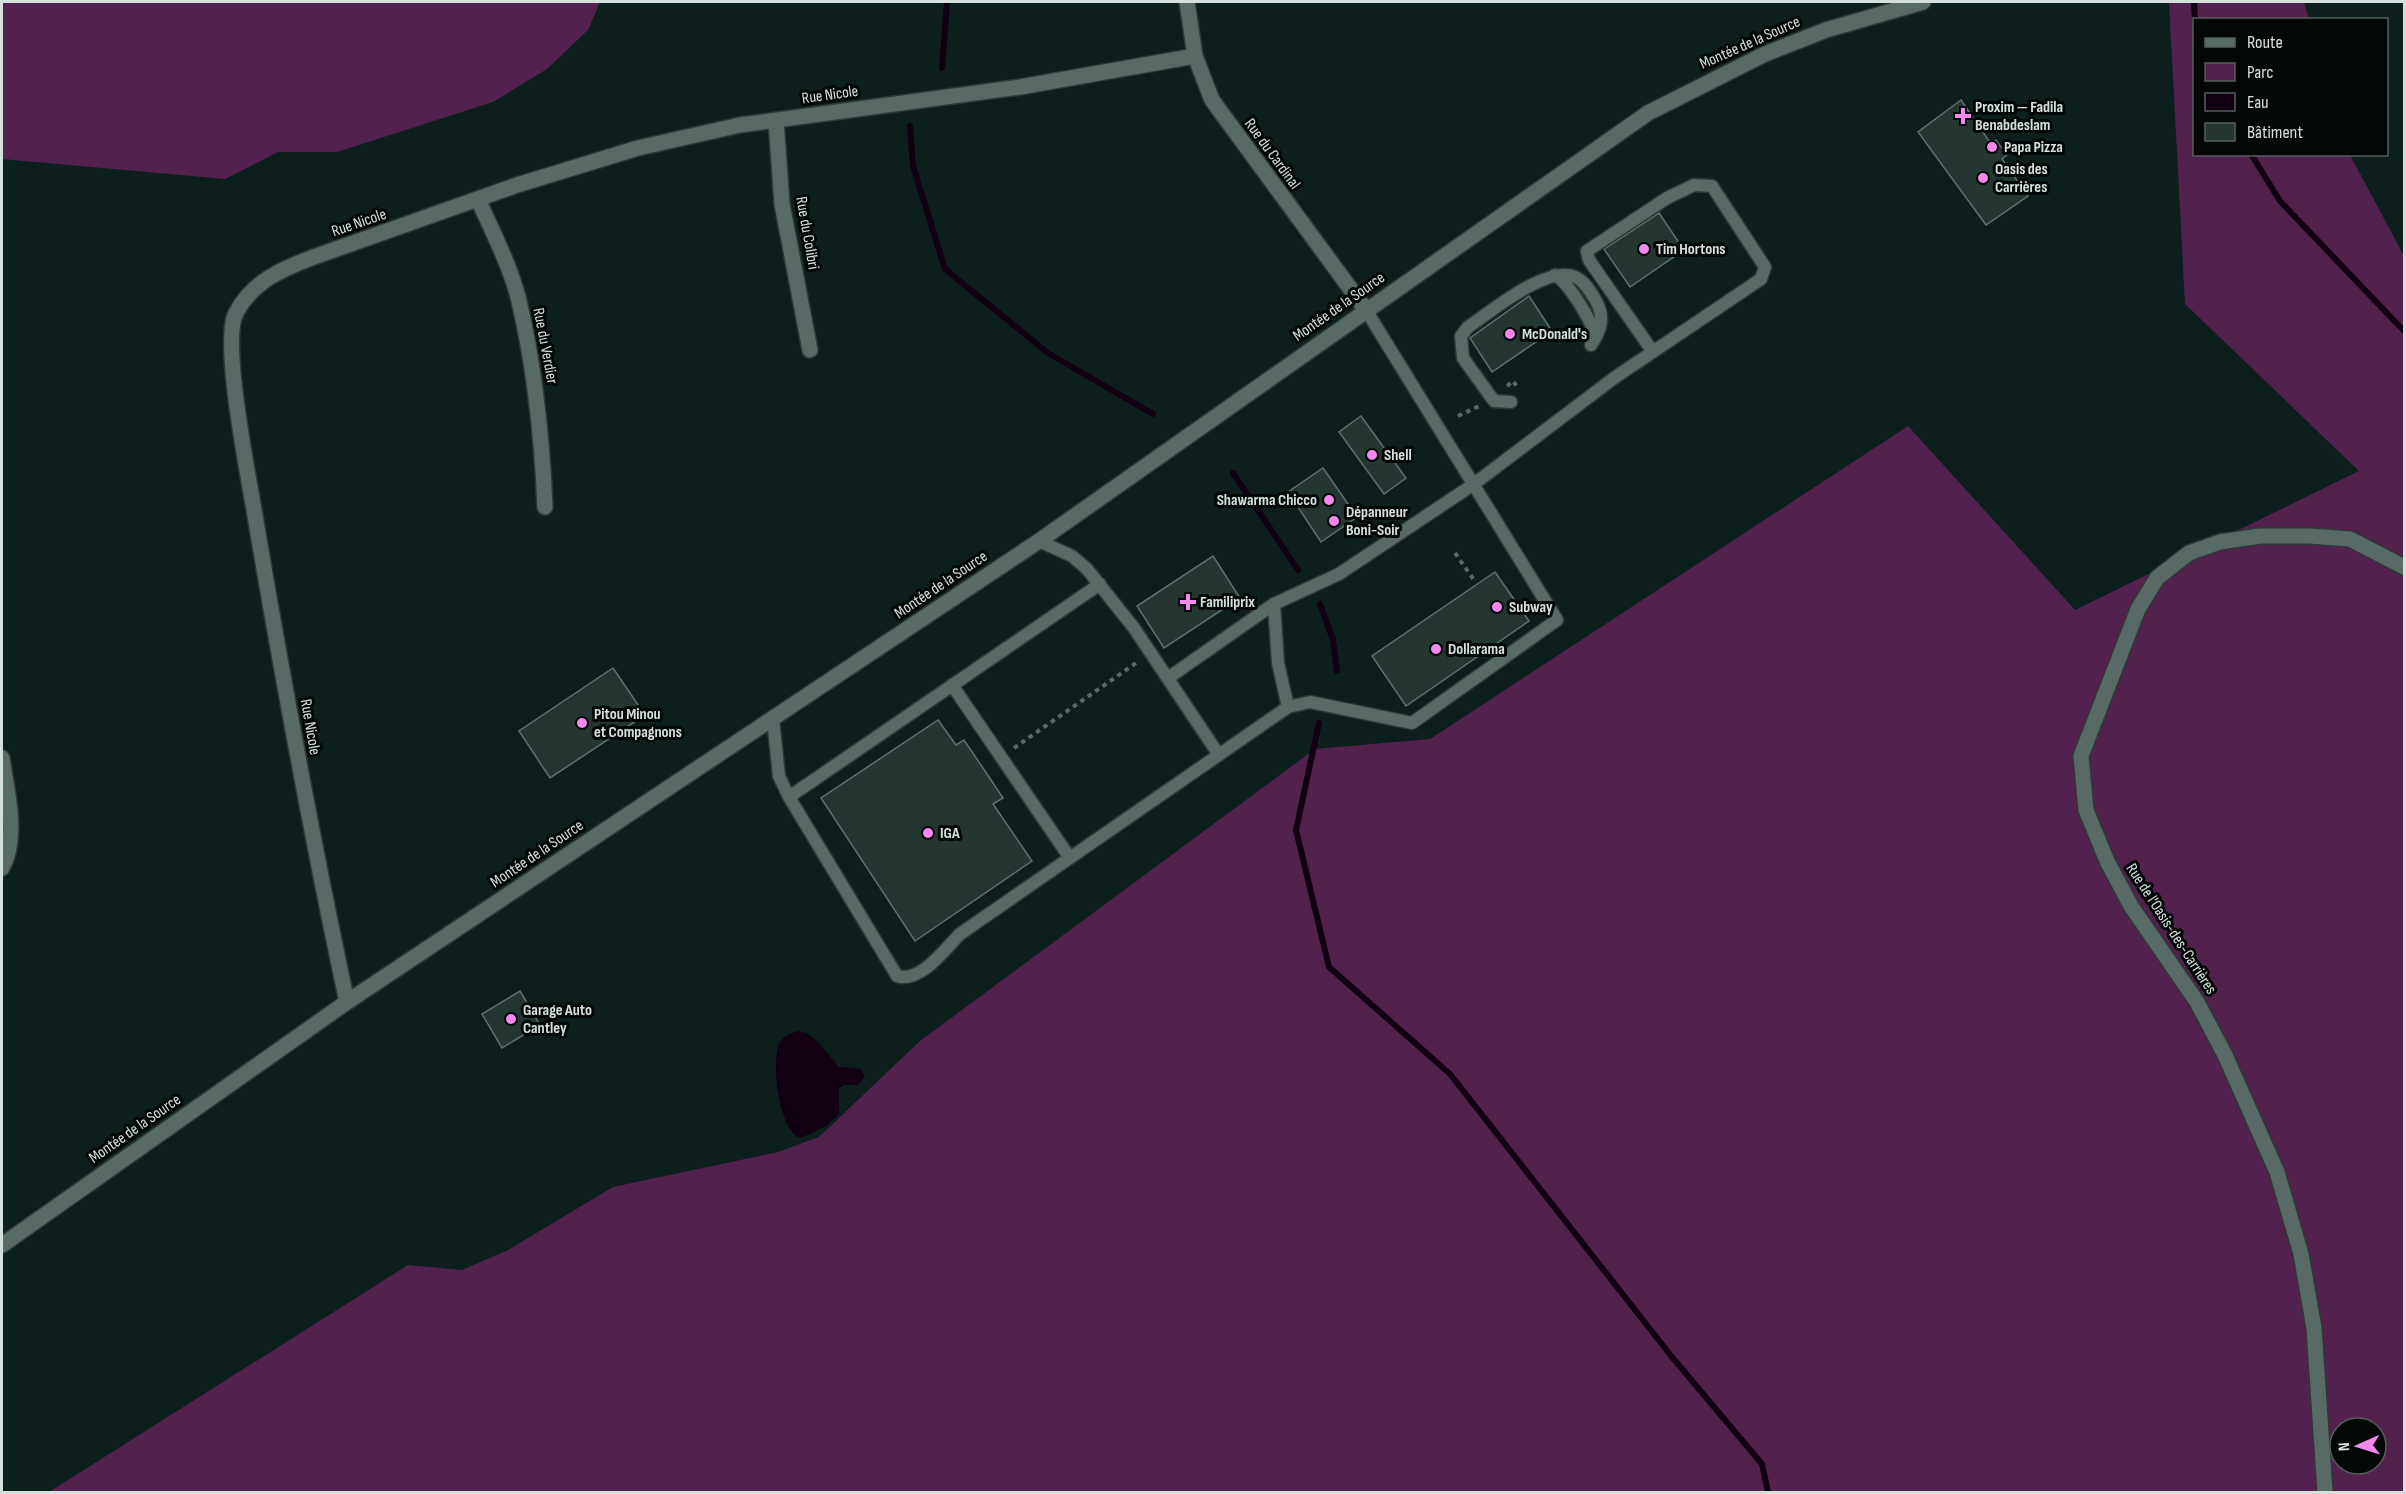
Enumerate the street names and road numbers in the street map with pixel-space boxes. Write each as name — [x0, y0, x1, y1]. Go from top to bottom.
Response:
street label: Montée de la Source — [1697, 12, 1803, 74]
street label: Rue Nicole — [801, 82, 859, 108]
street label: Rue du Cardinal — [1240, 115, 1304, 193]
street label: Rue du Colibri — [791, 195, 823, 271]
street label: Rue Nicole — [329, 205, 389, 241]
street label: Montée de la Source — [1289, 268, 1389, 346]
street label: Rue du Verdier — [528, 306, 562, 386]
street label: Montée de la Source — [891, 547, 991, 623]
street label: Rue Nicole — [296, 697, 324, 757]
street label: Montée de la Source — [487, 816, 587, 892]
street label: Rue de l'Oasis-des-Carrières — [2122, 860, 2220, 998]
street label: Montée de la Source — [85, 1090, 185, 1168]

